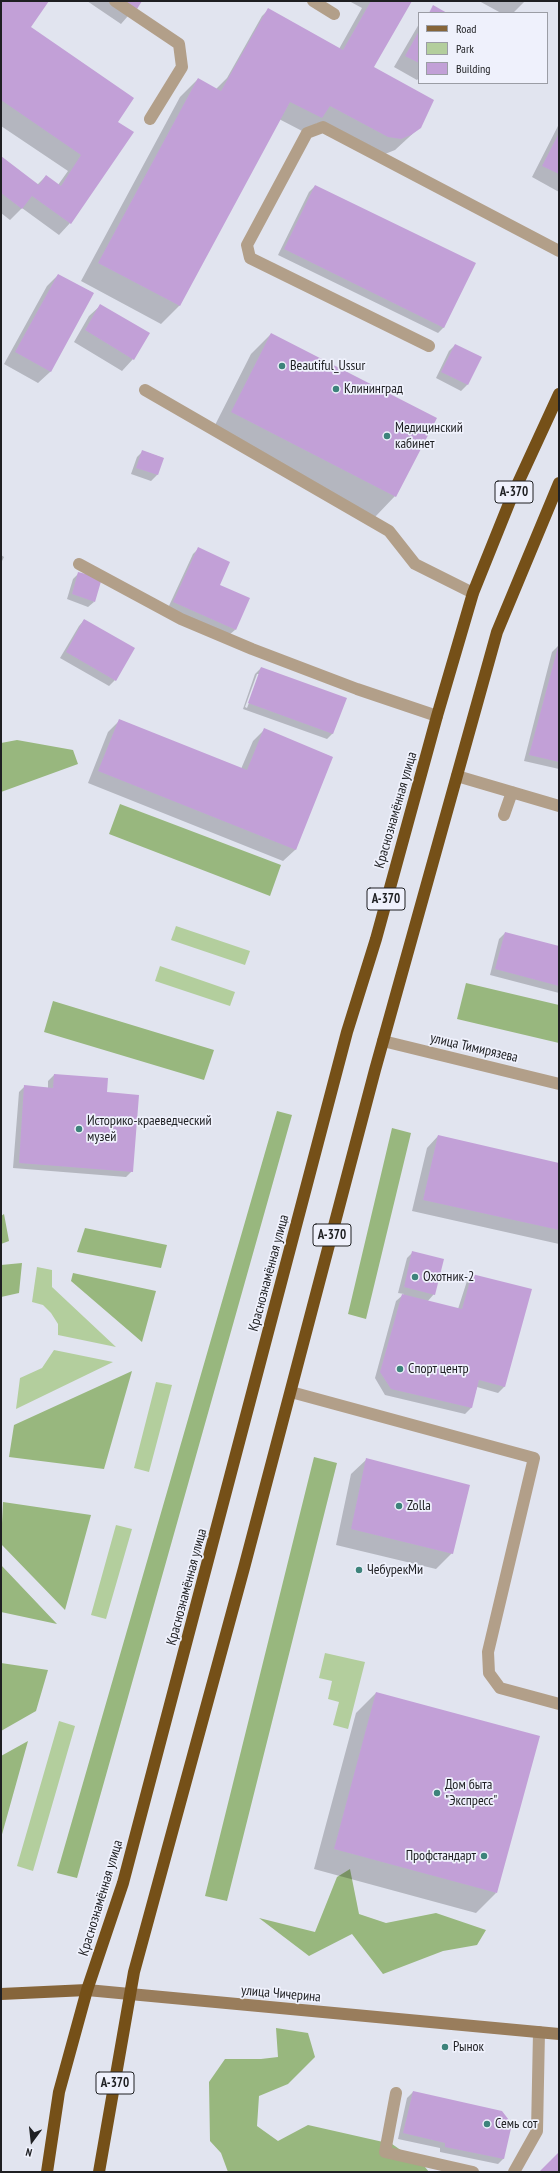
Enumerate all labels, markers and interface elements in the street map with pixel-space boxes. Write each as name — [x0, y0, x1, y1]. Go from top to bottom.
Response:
legend — [418, 12, 548, 84]
text: Road — [456, 21, 476, 36]
text: Park — [456, 41, 474, 56]
text: Building — [456, 61, 491, 76]
place label: Beautiful_Ussur — [290, 358, 365, 374]
marker: Beautiful_Ussur — [277, 361, 287, 371]
place label: Клининград — [344, 381, 403, 397]
marker: Клининград — [331, 384, 341, 394]
place label: Медицинский кабинет — [395, 420, 463, 452]
marker: Медицинский кабинет — [382, 431, 392, 441]
road number: А-370 — [495, 481, 533, 503]
street label: Краснознамённая улица — [371, 750, 421, 870]
road number: А-370 — [367, 888, 405, 910]
street label: улица Тимирязева — [428, 1030, 520, 1066]
place label: Историко-краеведческий музей — [87, 1113, 212, 1146]
marker: Историко-краеведческий музей — [74, 1124, 84, 1134]
street label: Краснознамённая улица — [245, 1213, 293, 1333]
road number: А-370 — [313, 1224, 351, 1246]
place label: Охотник-2 — [423, 1269, 474, 1285]
marker: Охотник-2 — [410, 1272, 420, 1282]
place label: Спорт центр — [408, 1361, 468, 1377]
marker: Спорт центр — [395, 1364, 405, 1374]
place label: Zolla — [407, 1498, 431, 1514]
marker: Zolla — [394, 1501, 404, 1511]
street label: Краснознамённая улица — [163, 1527, 211, 1647]
place label: ЧебурекМи — [367, 1562, 423, 1578]
marker: ЧебурекМи — [354, 1565, 364, 1575]
place label: Дом быта "Экспресс" — [445, 1777, 497, 1810]
marker: Дом быта "Экспресс" — [432, 1788, 442, 1798]
street label: Краснознамённая улица — [75, 1838, 127, 1958]
place label: Профстандарт — [406, 1848, 476, 1864]
marker: Профстандарт — [479, 1851, 489, 1861]
street label: улица Чичерина — [240, 1982, 322, 2006]
place label: Рынок — [453, 2039, 484, 2055]
marker: Рынок — [440, 2042, 450, 2052]
road number: А-370 — [96, 2072, 134, 2094]
place label: Семь сот — [495, 2116, 537, 2132]
marker: Семь сот — [482, 2119, 492, 2129]
north arrow — [12, 2121, 52, 2161]
text: N — [24, 2145, 34, 2160]

